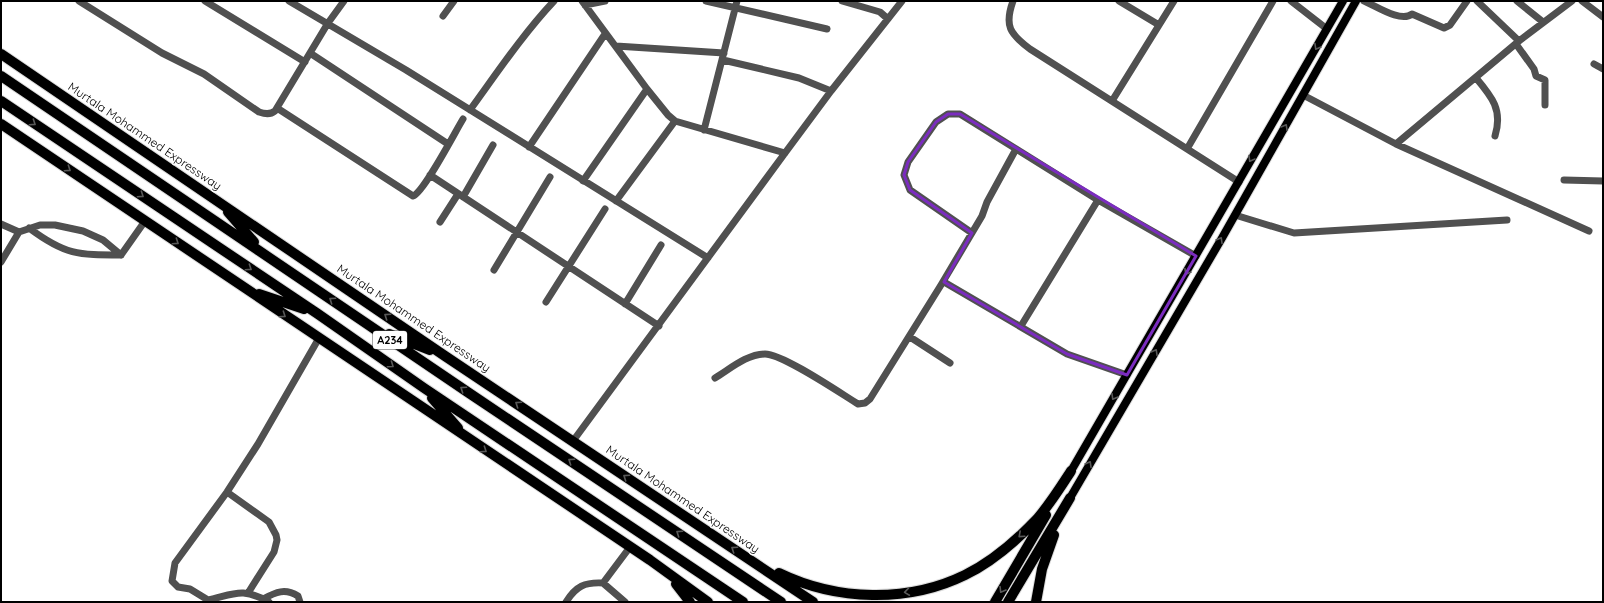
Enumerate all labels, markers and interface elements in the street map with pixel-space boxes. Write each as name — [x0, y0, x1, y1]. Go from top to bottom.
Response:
one-way arrow — [1314, 43, 1321, 50]
street label: Murtala Mohammed Expressway — [65, 79, 225, 193]
one-way arrow — [29, 118, 36, 125]
one-way arrow — [1280, 124, 1287, 131]
one-way arrow — [1249, 155, 1256, 162]
one-way arrow — [64, 164, 71, 172]
one-way arrow — [137, 190, 144, 198]
one-way arrow — [171, 237, 178, 244]
one-way arrow — [1216, 237, 1223, 244]
street label: Murtala Mohammed Expressway — [334, 261, 494, 375]
one-way arrow — [245, 263, 252, 271]
one-way arrow — [1184, 268, 1191, 275]
one-way arrow — [329, 297, 336, 305]
one-way arrow — [279, 310, 286, 317]
one-way arrow — [384, 313, 391, 321]
road number: A234 — [373, 331, 407, 349]
one-way arrow — [1150, 349, 1157, 356]
one-way arrow — [387, 360, 394, 368]
one-way arrow — [460, 387, 467, 394]
one-way arrow — [1112, 393, 1119, 400]
one-way arrow — [515, 401, 522, 409]
street label: Murtala Mohammed Expressway — [603, 442, 763, 556]
one-way arrow — [480, 445, 487, 453]
one-way arrow — [568, 458, 575, 466]
one-way arrow — [1085, 461, 1092, 468]
one-way arrow — [623, 474, 630, 481]
one-way arrow — [676, 530, 683, 538]
one-way arrow — [1018, 530, 1026, 537]
one-way arrow — [731, 546, 738, 554]
one-way arrow — [999, 586, 1006, 593]
one-way arrow — [904, 587, 910, 596]

